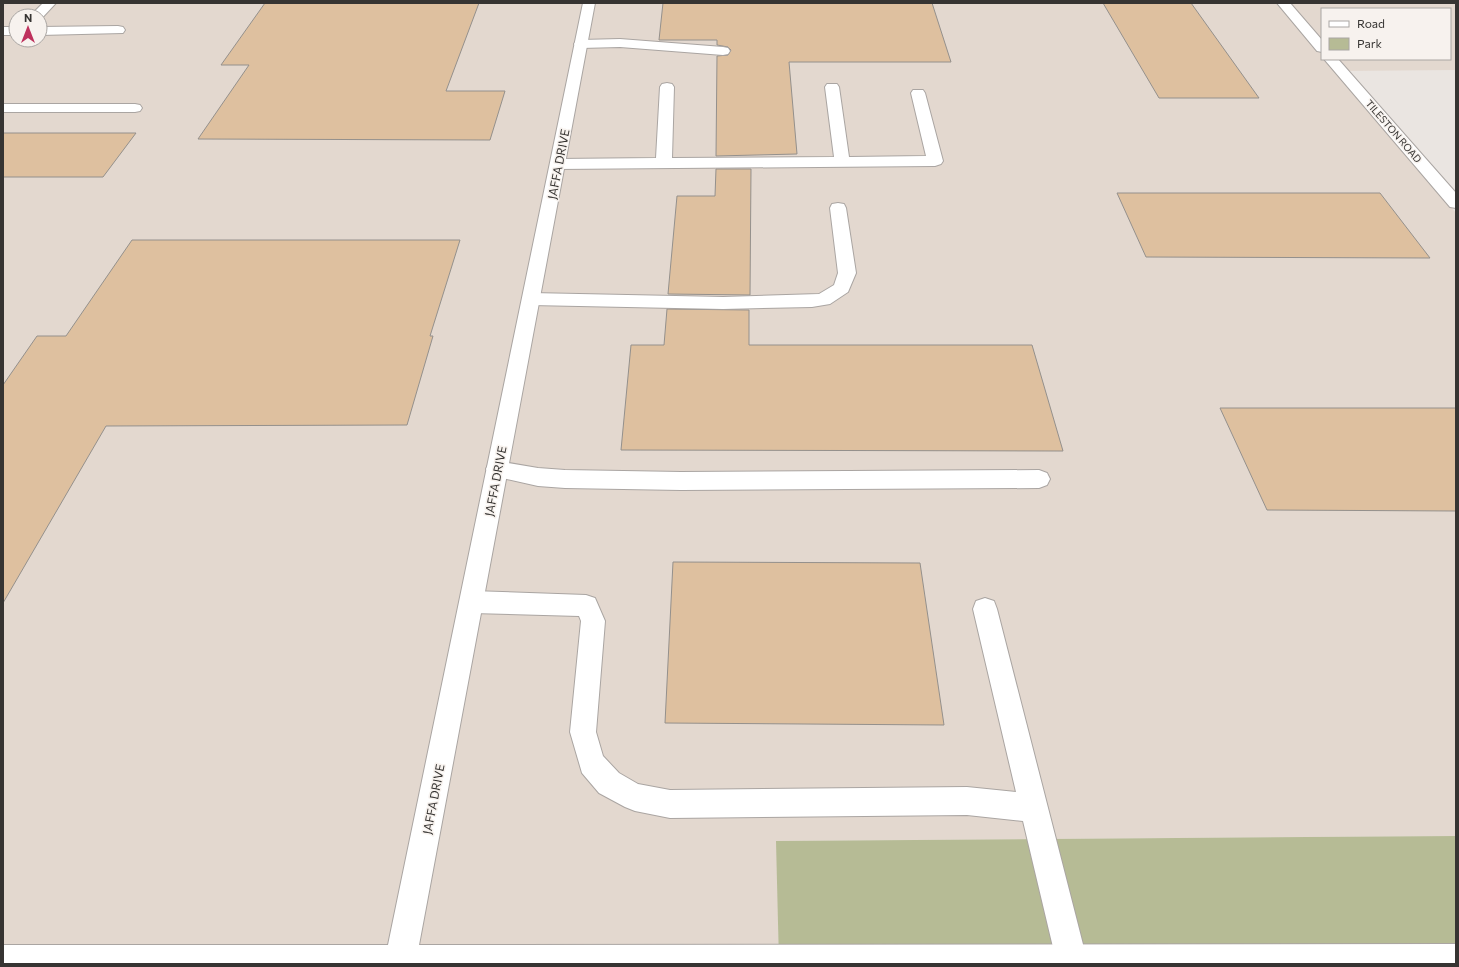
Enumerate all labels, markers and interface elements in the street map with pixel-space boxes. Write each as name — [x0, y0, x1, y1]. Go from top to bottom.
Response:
north arrow — [8, 8, 48, 48]
legend — [1321, 8, 1451, 60]
text: N — [24, 11, 32, 24]
text: Road — [1357, 16, 1385, 30]
text: Park — [1357, 36, 1383, 50]
street label: TILESTON ROAD — [1364, 97, 1424, 165]
street label: JAFFA DRIVE — [544, 128, 573, 200]
street label: JAFFA DRIVE — [481, 445, 510, 517]
street label: JAFFA DRIVE — [419, 763, 448, 835]

